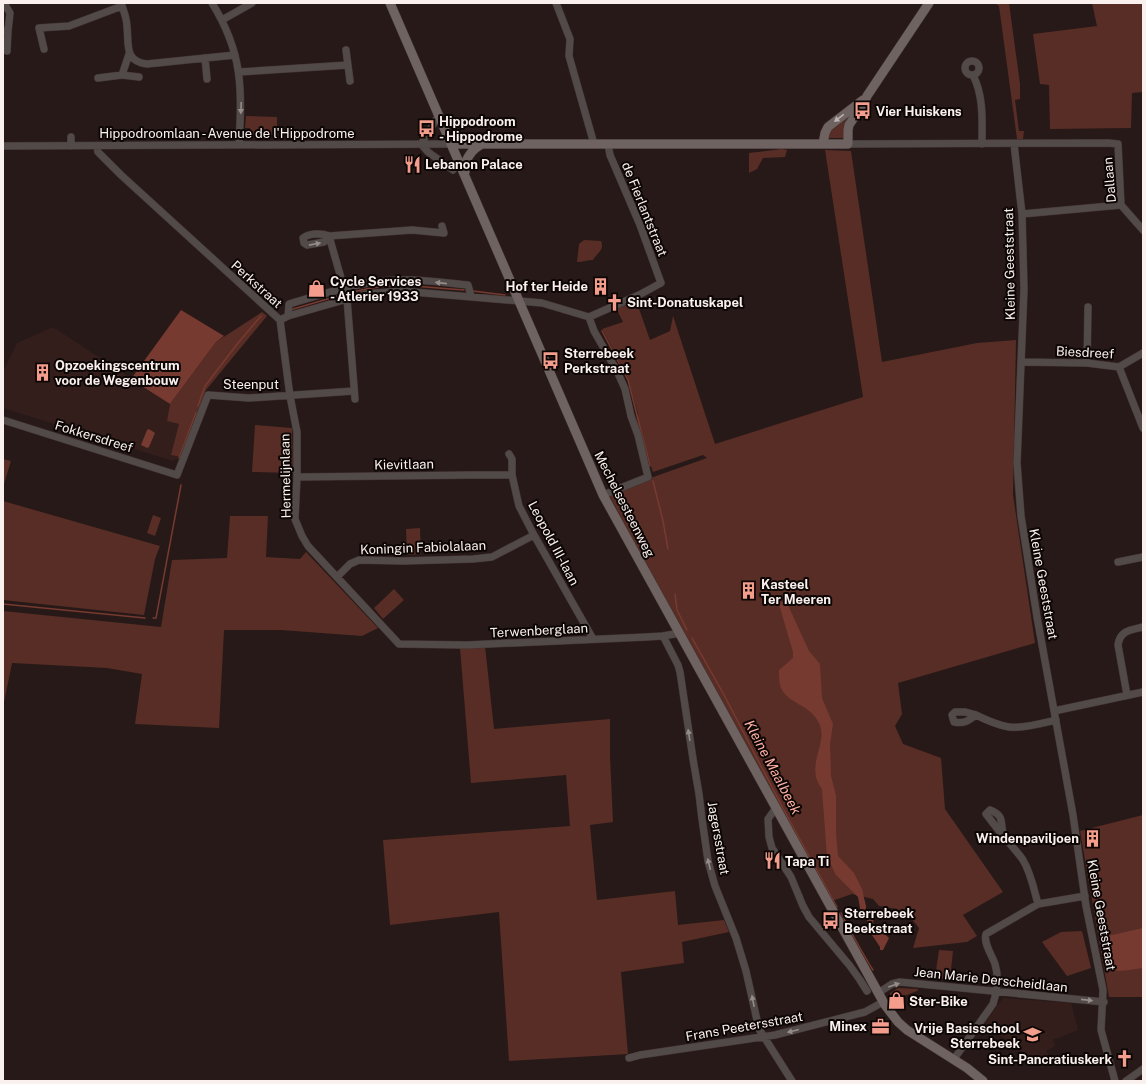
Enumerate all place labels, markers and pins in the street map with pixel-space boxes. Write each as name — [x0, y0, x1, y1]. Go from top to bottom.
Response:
bus stop icon: Vier Huiskens — [853, 101, 873, 121]
place label: Vier Huiskens — [876, 104, 962, 119]
place label: Hippodroom - Hippodrome — [439, 114, 523, 144]
bus stop icon: Hippodroom - Hippodrome — [416, 118, 436, 138]
restaurant icon: Lebanon Palace — [402, 154, 422, 174]
place label: Lebanon Palace — [425, 157, 523, 172]
place label: Cycle Services - Atlerier 1933 — [330, 274, 422, 304]
building icon: Hof ter Heide — [591, 276, 611, 296]
shop icon: Cycle Services - Atlerier 1933 — [307, 278, 327, 298]
place label: Hof ter Heide — [506, 279, 588, 294]
church icon: Sint-Donatuskapel — [604, 292, 624, 312]
place label: Sint-Donatuskapel — [627, 295, 743, 310]
place label: Sterrebeek Perkstraat — [564, 346, 635, 376]
bus stop icon: Sterrebeek Perkstraat — [541, 350, 561, 370]
place label: Opzoekingscentrum voor de Wegenbouw — [55, 358, 180, 388]
building icon: Opzoekingscentrum voor de Wegenbouw — [32, 362, 52, 382]
place label: Kasteel Ter Meeren — [761, 577, 831, 607]
building icon: Kasteel Ter Meeren — [738, 581, 758, 601]
building icon: Windenpaviljoen — [1082, 828, 1102, 848]
place label: Windenpaviljoen — [976, 831, 1079, 846]
restaurant icon: Tapa Ti — [762, 851, 782, 871]
place label: Tapa Ti — [785, 854, 829, 869]
place label: Sterrebeek Beekstraat — [844, 906, 915, 936]
bus stop icon: Sterrebeek Beekstraat — [821, 910, 841, 930]
shop icon: Ster-Bike — [886, 991, 906, 1011]
place label: Ster-Bike — [909, 994, 968, 1009]
office icon: Minex — [870, 1016, 890, 1036]
place label: Minex — [829, 1019, 867, 1034]
place label: Vrije Basisschool Sterrebeek — [914, 1021, 1020, 1051]
school or university icon: Vrije Basisschool Sterrebeek — [1023, 1025, 1043, 1045]
church icon: Sint-Pancratiuskerk — [1115, 1049, 1135, 1069]
place label: Sint-Pancratiuskerk — [988, 1052, 1112, 1067]

